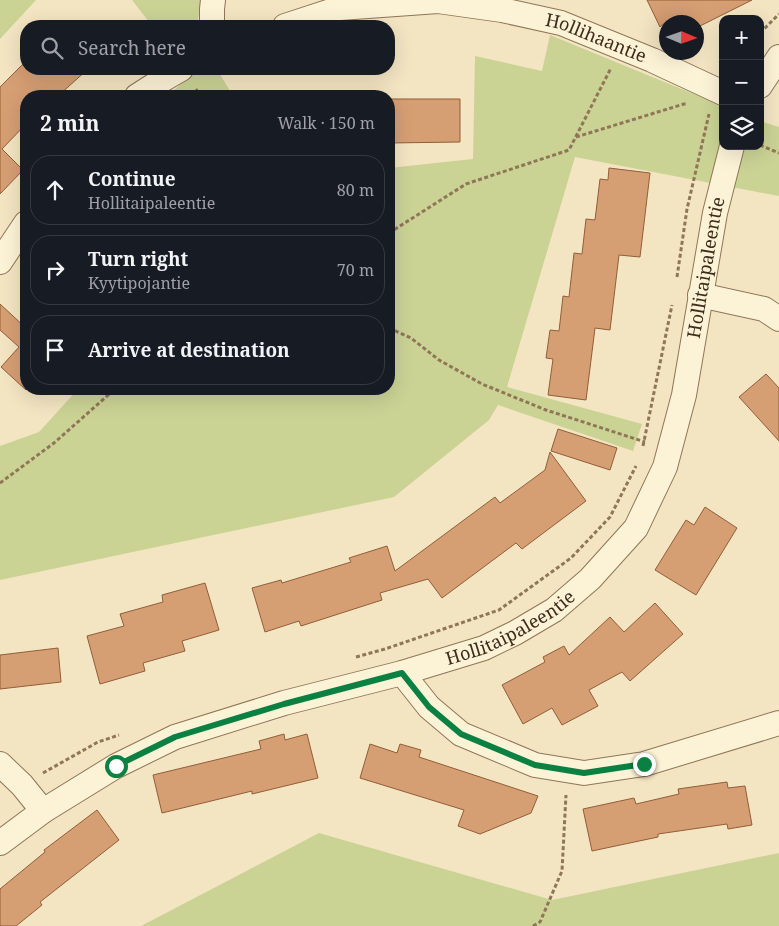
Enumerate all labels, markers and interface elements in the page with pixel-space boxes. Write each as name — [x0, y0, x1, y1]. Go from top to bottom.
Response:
street label: Hollihaantie — [543, 7, 650, 68]
north arrow — [659, 15, 704, 60]
map controls — [719, 15, 764, 150]
button: + — [719, 15, 764, 60]
search box — [20, 20, 395, 75]
icon: search — [38, 34, 66, 62]
text: Search here — [78, 35, 186, 61]
button: − — [719, 60, 764, 105]
button: layers — [719, 105, 764, 150]
text: 2 min — [40, 109, 99, 137]
text: Walk · 150 m — [278, 112, 375, 134]
text: Continue — [88, 166, 176, 192]
icon: ahead — [41, 176, 69, 204]
text: 80 m — [337, 179, 374, 201]
text: Hollitaipaleentie — [88, 192, 215, 214]
street label: Hollitaipaleentie — [681, 194, 730, 340]
text: Turn right — [88, 246, 188, 272]
icon: right — [41, 256, 69, 284]
text: 70 m — [337, 259, 374, 281]
text: Kyytipojantie — [88, 272, 190, 294]
icon: arrive — [41, 336, 69, 364]
text: Arrive at destination — [88, 337, 290, 363]
street label: Hollitaipaleentie — [443, 584, 580, 670]
route end — [633, 753, 656, 776]
route start — [105, 755, 128, 778]

